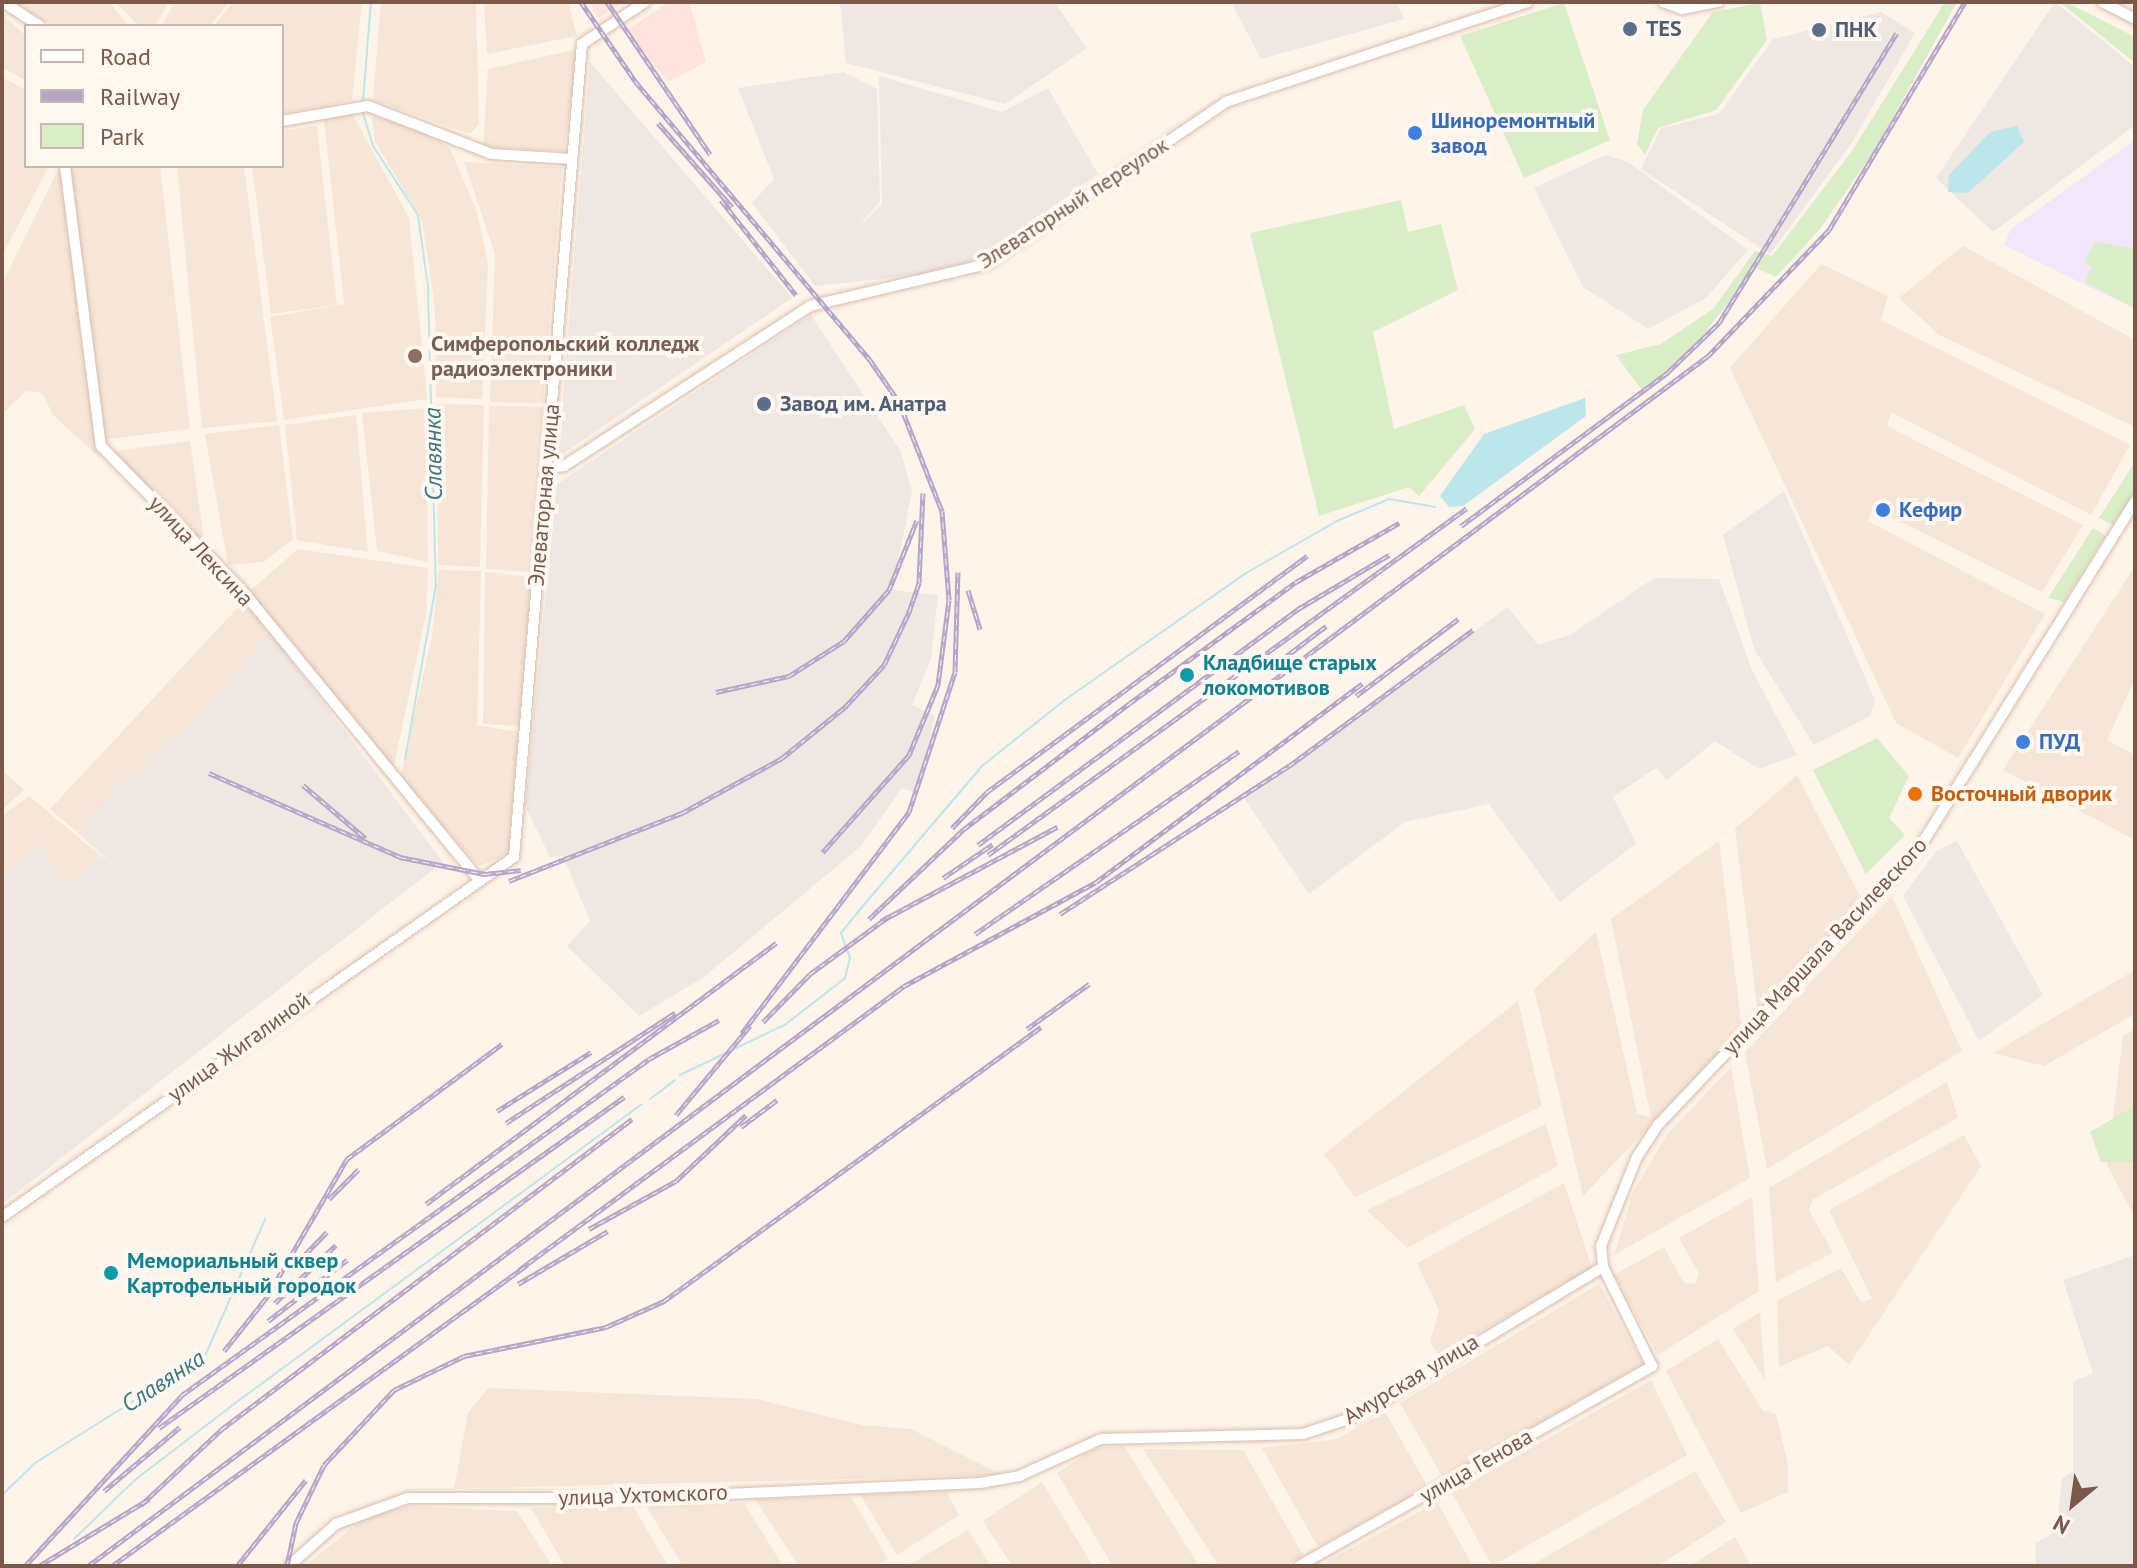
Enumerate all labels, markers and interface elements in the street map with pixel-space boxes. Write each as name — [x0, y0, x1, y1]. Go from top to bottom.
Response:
place label: TES — [1646, 16, 1682, 42]
place label: ПНК — [1835, 17, 1877, 43]
marker: TES — [1621, 20, 1639, 38]
marker: ПНК — [1810, 21, 1828, 39]
legend — [24, 24, 284, 168]
text: Road — [100, 41, 151, 72]
text: Railway — [100, 81, 180, 112]
place label: Шиноремонтный завод — [1431, 107, 1595, 158]
text: Park — [100, 121, 144, 152]
marker: Шиноремонтный завод — [1406, 124, 1424, 142]
street label: Элеваторный переулок — [973, 132, 1173, 274]
place label: Симферопольский колледж радиоэлектроники — [431, 330, 699, 382]
marker: Симферопольский колледж радиоэлектроники — [406, 347, 424, 365]
place label: Завод им. Анатра — [780, 391, 949, 417]
marker: Завод им. Анатра — [755, 395, 773, 413]
street label: Элеваторная улица — [523, 403, 565, 587]
water label: Славянка — [418, 407, 448, 501]
street label: улица Лексина — [143, 490, 259, 612]
place label: Кефир — [1899, 497, 1962, 523]
marker: Кефир — [1874, 501, 1892, 519]
place label: Кладбище старых локомотивов — [1203, 649, 1377, 700]
marker: Кладбище старых локомотивов — [1178, 666, 1196, 684]
place label: ПУД — [2039, 729, 2080, 755]
marker: ПУД — [2014, 733, 2032, 751]
place label: Восточный дворик — [1931, 781, 2112, 807]
marker: Восточный дворик — [1906, 785, 1924, 803]
street label: улица Маршала Василевского — [1717, 832, 1933, 1060]
street label: улица Жигалиной — [163, 987, 315, 1107]
place label: Мемориальный сквер Картофельный городок — [127, 1247, 356, 1298]
marker: Мемориальный сквер Картофельный городок — [102, 1264, 120, 1282]
street label: Амурская улица — [1339, 1328, 1483, 1430]
water label: Славянка — [116, 1343, 210, 1419]
street label: улица Генова — [1415, 1423, 1537, 1509]
north arrow — [2033, 1464, 2113, 1544]
street label: улица Ухтомского — [557, 1479, 729, 1511]
text: N — [2048, 1509, 2074, 1541]

